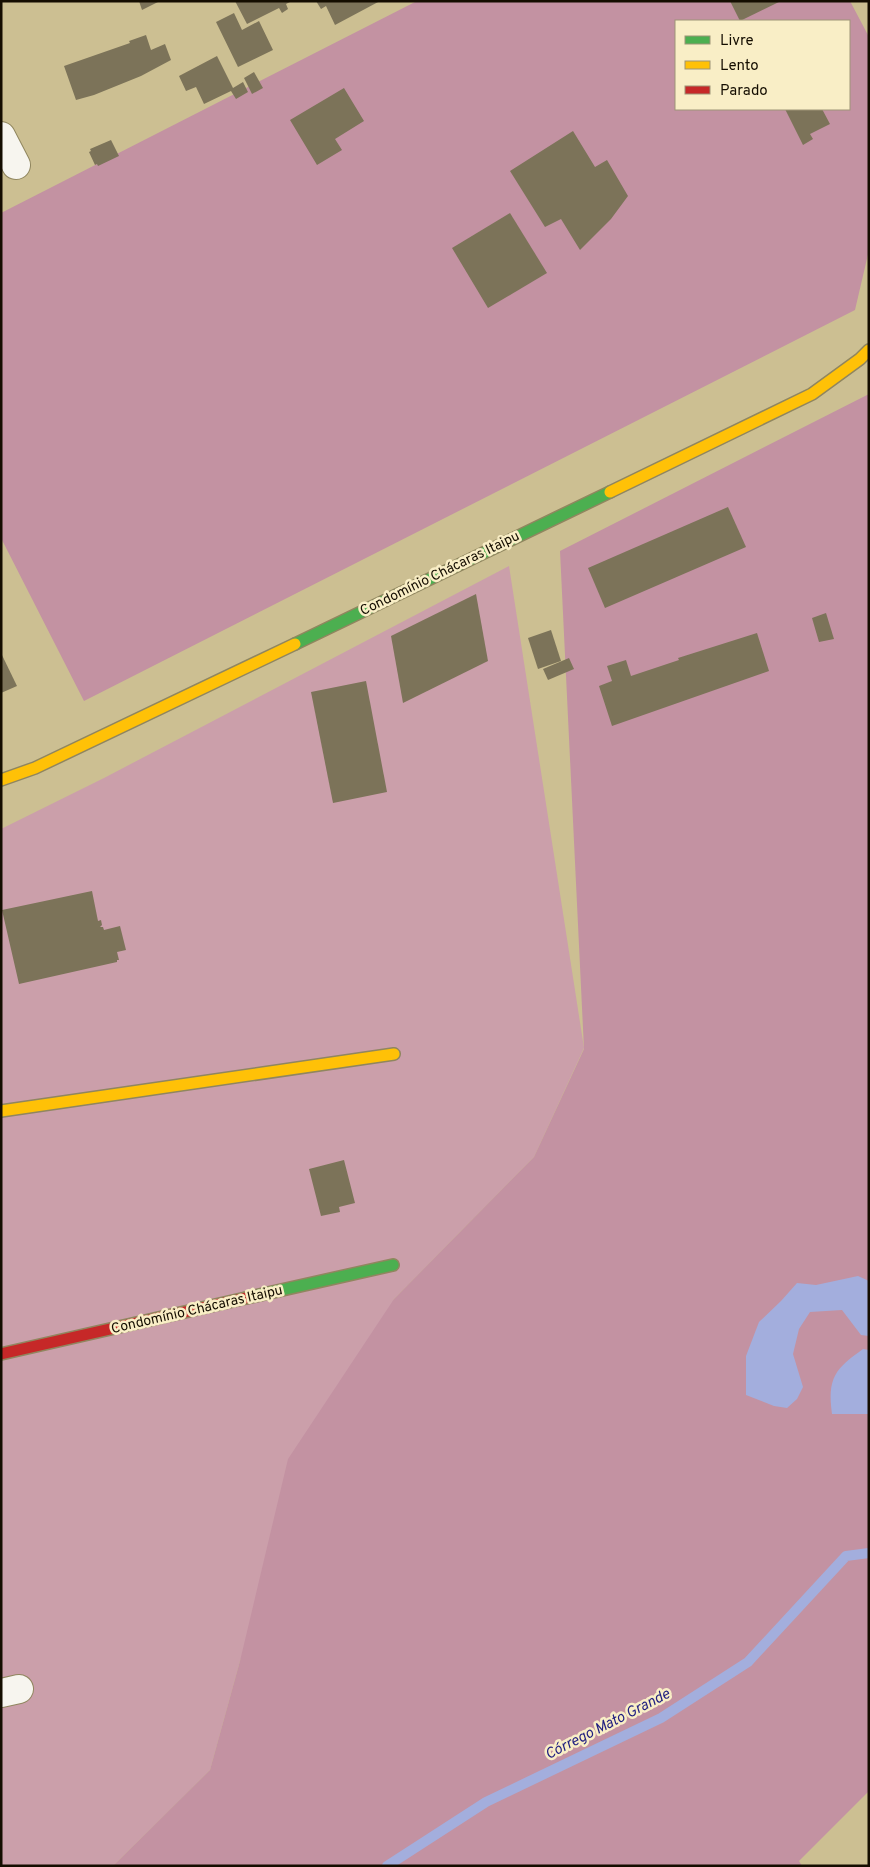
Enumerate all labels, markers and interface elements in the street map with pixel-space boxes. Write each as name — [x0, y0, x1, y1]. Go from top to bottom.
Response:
legend — [675, 20, 850, 110]
text: Livre — [720, 32, 754, 51]
text: Lento — [720, 57, 759, 76]
text: Parado — [720, 82, 768, 101]
street label: Condomínio Chácaras Itaipu — [357, 528, 523, 620]
street label: Condomínio Chácaras Itaipu — [110, 1282, 284, 1338]
water label: Córrego Mato Grande — [542, 1685, 674, 1765]

